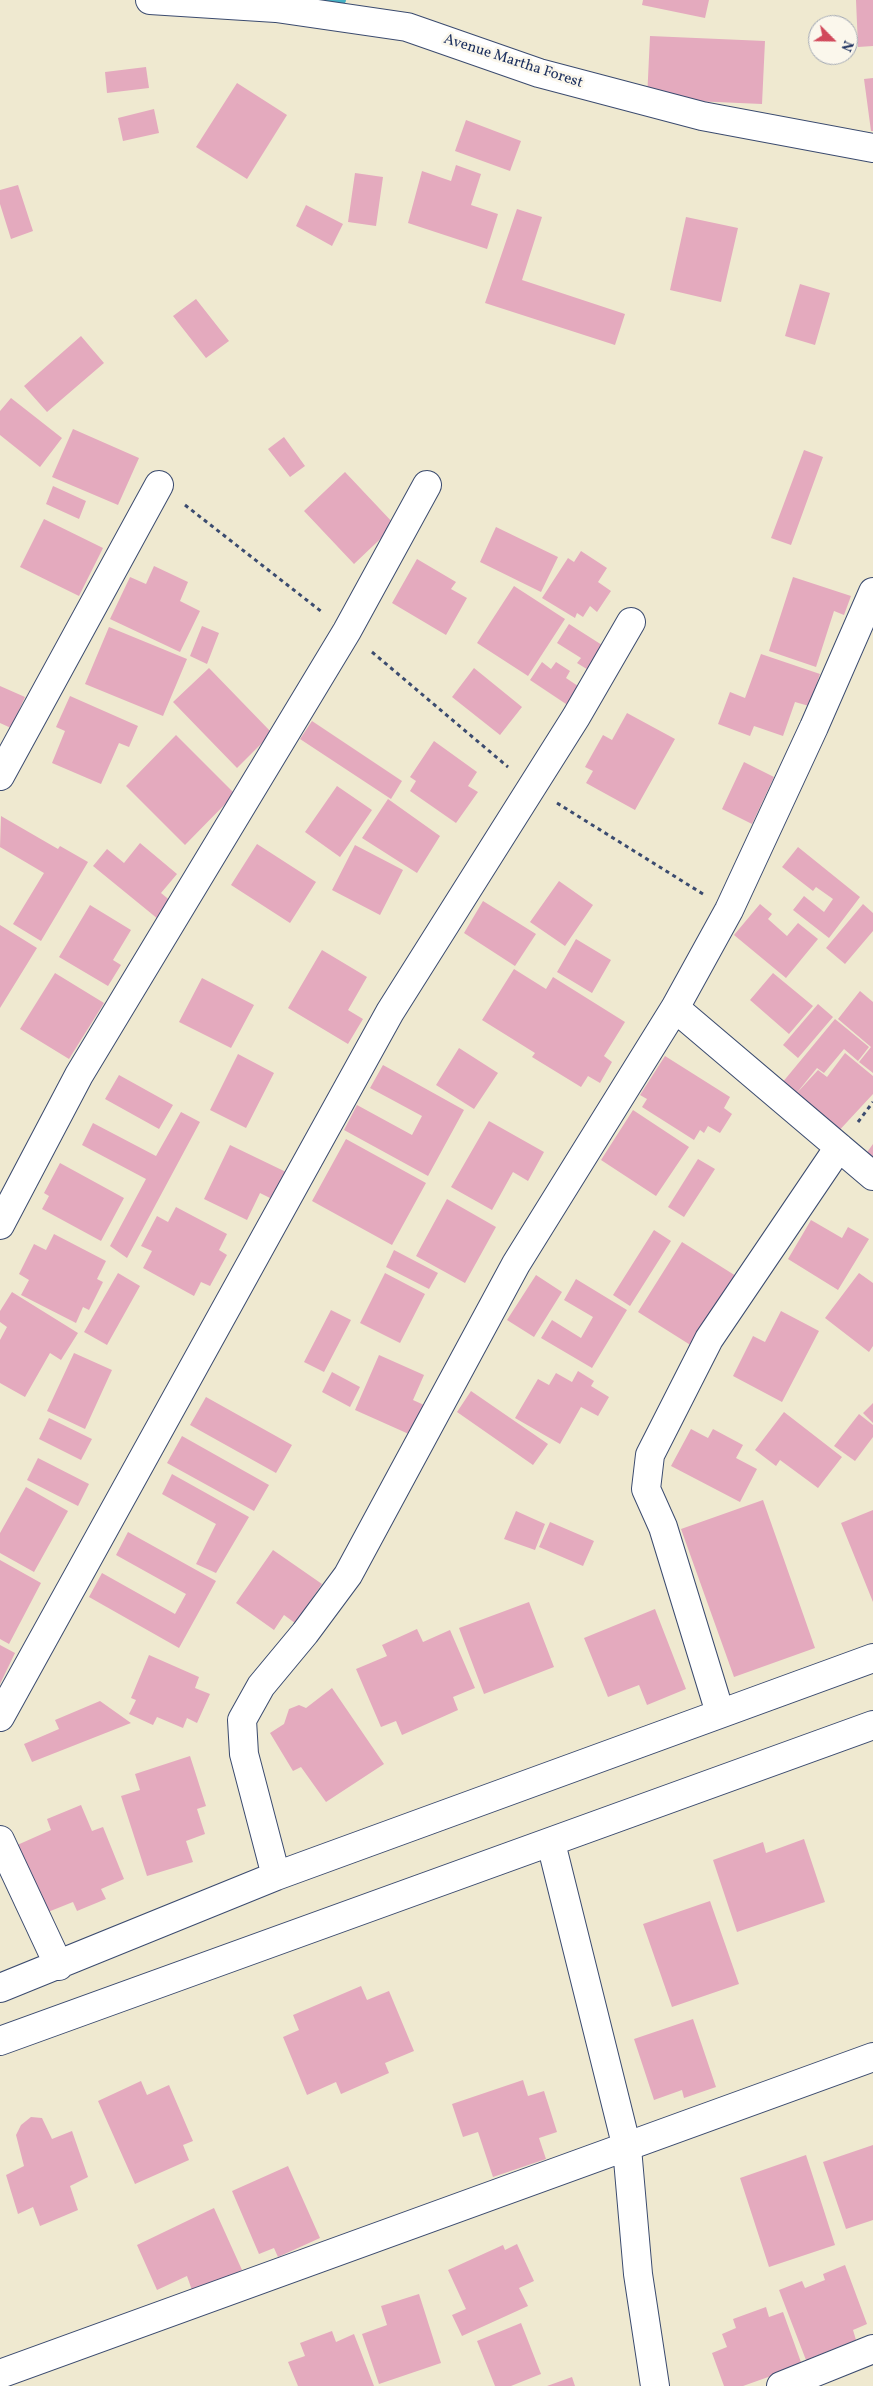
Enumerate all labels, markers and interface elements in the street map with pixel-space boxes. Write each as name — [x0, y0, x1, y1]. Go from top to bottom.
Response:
north arrow — [808, 15, 858, 65]
street label: Avenue Martha Forest — [441, 31, 585, 93]
text: N — [836, 37, 857, 54]

